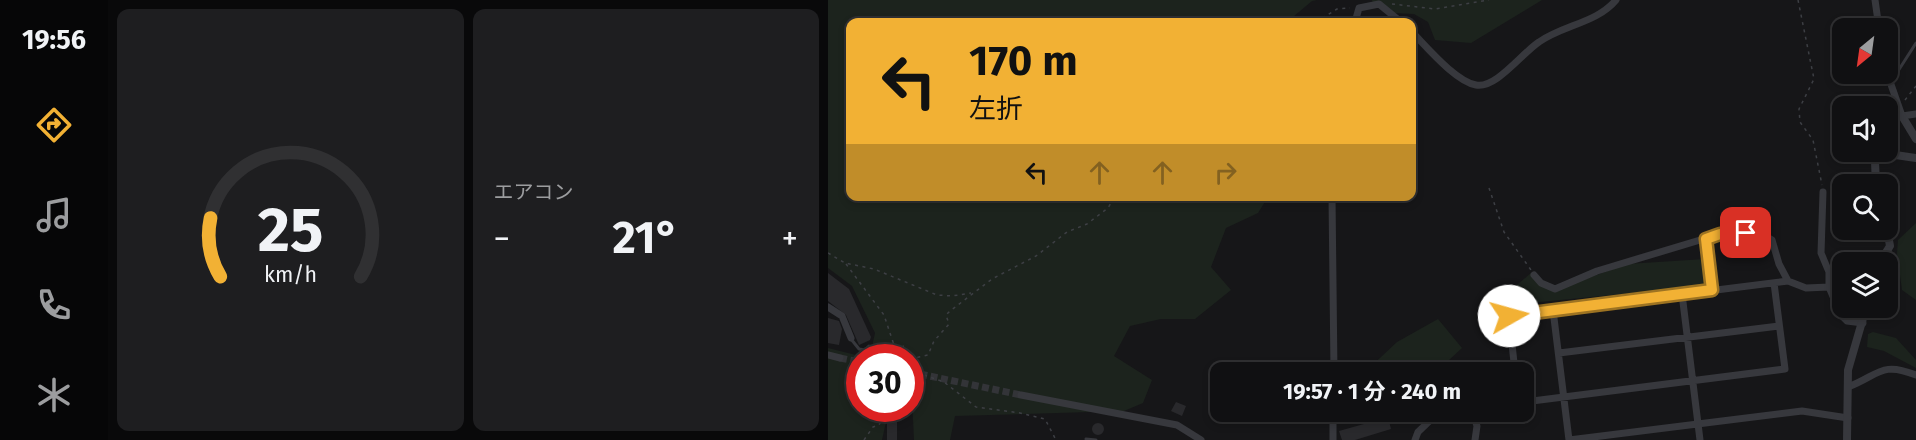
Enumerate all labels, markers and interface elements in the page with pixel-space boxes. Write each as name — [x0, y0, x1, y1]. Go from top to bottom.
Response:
north arrow — [1832, 18, 1898, 84]
map controls — [1832, 18, 1898, 318]
text: 19:56 — [22, 24, 86, 56]
text: 170 m — [969, 36, 1078, 86]
icon: left — [870, 42, 948, 120]
text: 左折 — [969, 93, 1023, 125]
button: sound — [1832, 96, 1898, 162]
icon: directions — [33, 104, 75, 146]
icon: left — [1020, 156, 1053, 189]
icon: ahead — [1083, 156, 1116, 189]
icon: ahead — [1146, 156, 1179, 189]
icon: right — [1209, 156, 1242, 189]
button: search — [1832, 174, 1898, 240]
text: エアコン — [494, 180, 574, 204]
text: 25 — [257, 193, 323, 268]
icon: music — [33, 194, 75, 236]
pin — [1720, 207, 1771, 258]
text: 21° — [612, 211, 679, 265]
icon: arrive — [1729, 216, 1762, 249]
text: − — [494, 219, 510, 259]
text: + — [782, 219, 798, 259]
button: layers — [1832, 252, 1898, 318]
text: km/h — [264, 262, 317, 288]
icon: phone — [33, 284, 75, 326]
position arrow — [1477, 284, 1541, 348]
speed limit sign: 30 — [846, 344, 924, 422]
icon: climate — [33, 374, 75, 416]
text: 19:57 · 1 分 · 240 m — [1283, 378, 1461, 405]

